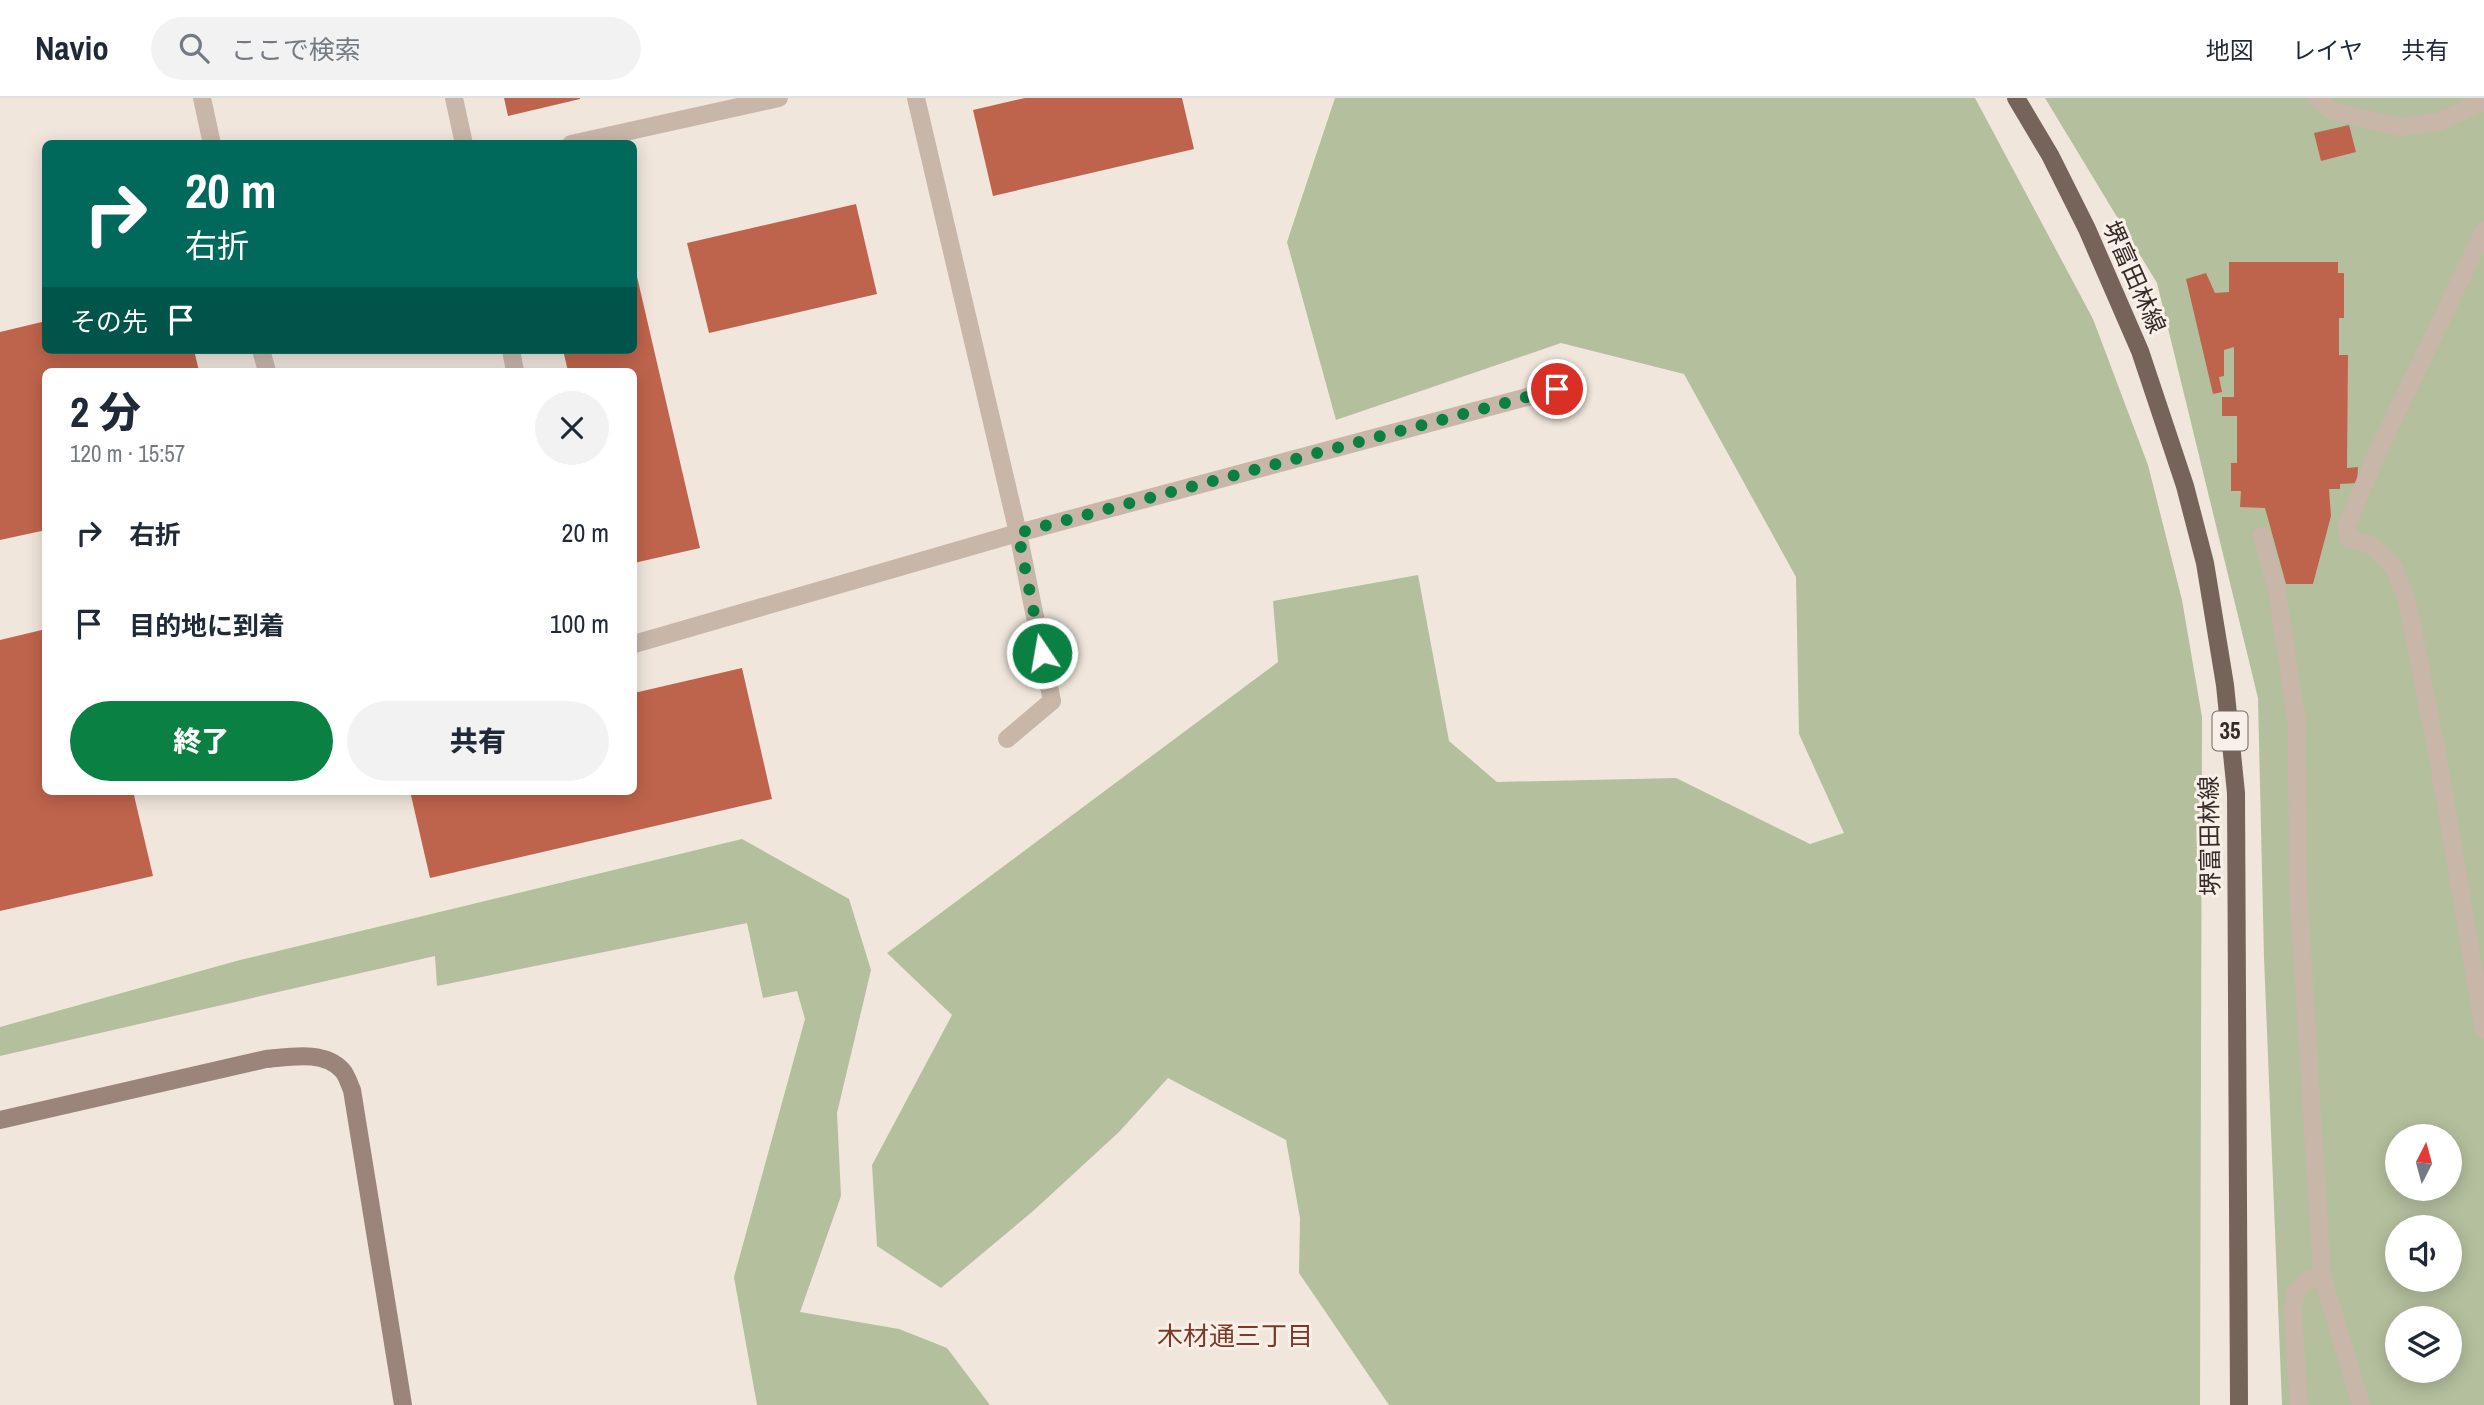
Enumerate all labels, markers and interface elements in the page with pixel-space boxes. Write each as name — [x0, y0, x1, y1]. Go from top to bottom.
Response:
search box — [151, 17, 641, 80]
text: Navio — [35, 26, 109, 70]
icon: search — [175, 29, 213, 67]
text: ここで検索 — [231, 32, 361, 67]
text: 地図 — [2206, 34, 2254, 66]
text: レイヤ — [2292, 34, 2363, 66]
text: 共有 — [2401, 34, 2449, 66]
text: 20 m — [185, 157, 277, 223]
icon: right — [70, 168, 161, 259]
street label: 堺富田林線 — [2096, 215, 2174, 338]
text: 右折 — [185, 224, 249, 267]
icon: arrive — [162, 301, 200, 339]
text: その先 — [70, 304, 148, 339]
pin — [1527, 359, 1587, 419]
icon: arrive — [1538, 370, 1576, 408]
text: 2 分 — [70, 384, 141, 440]
button: close — [535, 391, 609, 465]
text: 120 m · 15:57 — [70, 438, 185, 469]
icon: right — [70, 514, 108, 552]
text: 20 m — [562, 515, 609, 550]
text: 右折 — [129, 517, 181, 552]
icon: arrive — [70, 605, 108, 643]
text: 100 m — [550, 606, 609, 641]
text: 目的地に到着 — [129, 608, 285, 643]
position arrow — [1005, 616, 1079, 690]
button: 終了 — [70, 701, 333, 781]
button: 共有 — [347, 701, 609, 781]
road number: 35 — [2212, 712, 2248, 750]
street label: 堺富田林線 — [2192, 776, 2226, 896]
north arrow — [2385, 1124, 2462, 1200]
map controls — [2385, 1124, 2462, 1383]
button: sound — [2385, 1215, 2462, 1292]
button: layers — [2385, 1306, 2462, 1383]
district label: 木材通三丁目 — [1157, 1318, 1313, 1353]

